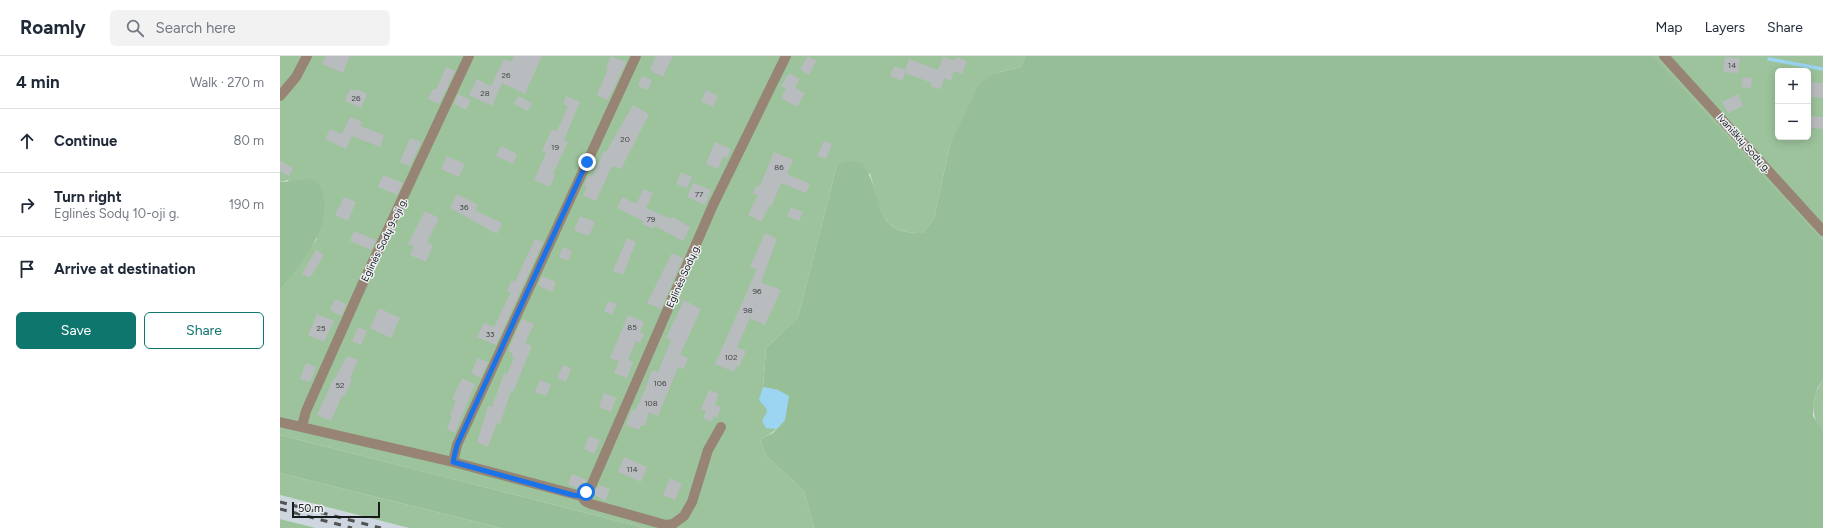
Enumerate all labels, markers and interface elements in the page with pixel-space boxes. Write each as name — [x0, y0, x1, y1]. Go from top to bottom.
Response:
search box — [110, 10, 390, 46]
text: Roamly — [20, 16, 86, 39]
icon: search — [124, 17, 146, 39]
text: Search here — [156, 19, 236, 37]
text: Map — [1655, 19, 1683, 36]
text: Layers — [1705, 19, 1745, 36]
text: Share — [1767, 19, 1803, 36]
house number: 14 — [1728, 60, 1736, 70]
map controls — [1775, 68, 1811, 140]
button: + — [1775, 68, 1811, 104]
house number: 26 — [502, 70, 511, 80]
text: 4 min — [16, 72, 60, 92]
text: Walk · 270 m — [190, 75, 264, 90]
house number: 28 — [480, 88, 490, 98]
house number: 26 — [352, 93, 361, 103]
button: − — [1775, 104, 1811, 140]
street label: Ivaniškių Sodų g. — [1714, 111, 1774, 175]
icon: ahead — [16, 130, 38, 152]
text: Continue — [54, 132, 117, 150]
text: 80 m — [233, 133, 264, 148]
house number: 20 — [620, 134, 630, 144]
house number: 19 — [551, 142, 559, 152]
route end — [578, 153, 596, 171]
house number: 86 — [774, 162, 784, 172]
text: Turn right — [54, 188, 122, 206]
house number: 77 — [695, 189, 704, 199]
icon: right — [16, 194, 38, 216]
street label: Eglinės Sodų 9-oji g. — [358, 196, 410, 284]
text: 190 m — [229, 197, 264, 212]
house number: 36 — [460, 202, 469, 212]
text: Eglinės Sodų 10-oji g. — [54, 206, 179, 221]
house number: 79 — [647, 214, 656, 224]
street label: Eglinės Sodų g. — [663, 242, 703, 310]
icon: arrive — [16, 258, 38, 280]
text: Arrive at destination — [54, 260, 195, 278]
house number: 96 — [752, 286, 762, 296]
house number: 98 — [743, 305, 753, 315]
button: Save — [16, 312, 136, 349]
button: Share — [144, 312, 264, 349]
house number: 85 — [627, 322, 637, 332]
house number: 25 — [316, 323, 326, 333]
house number: 33 — [486, 329, 494, 339]
house number: 102 — [725, 352, 737, 362]
house number: 106 — [654, 378, 667, 388]
house number: 52 — [335, 380, 345, 390]
house number: 108 — [644, 398, 658, 408]
house number: 114 — [626, 464, 638, 474]
route start — [577, 483, 595, 501]
scale bar — [292, 500, 380, 519]
text: 50 m — [298, 502, 323, 515]

